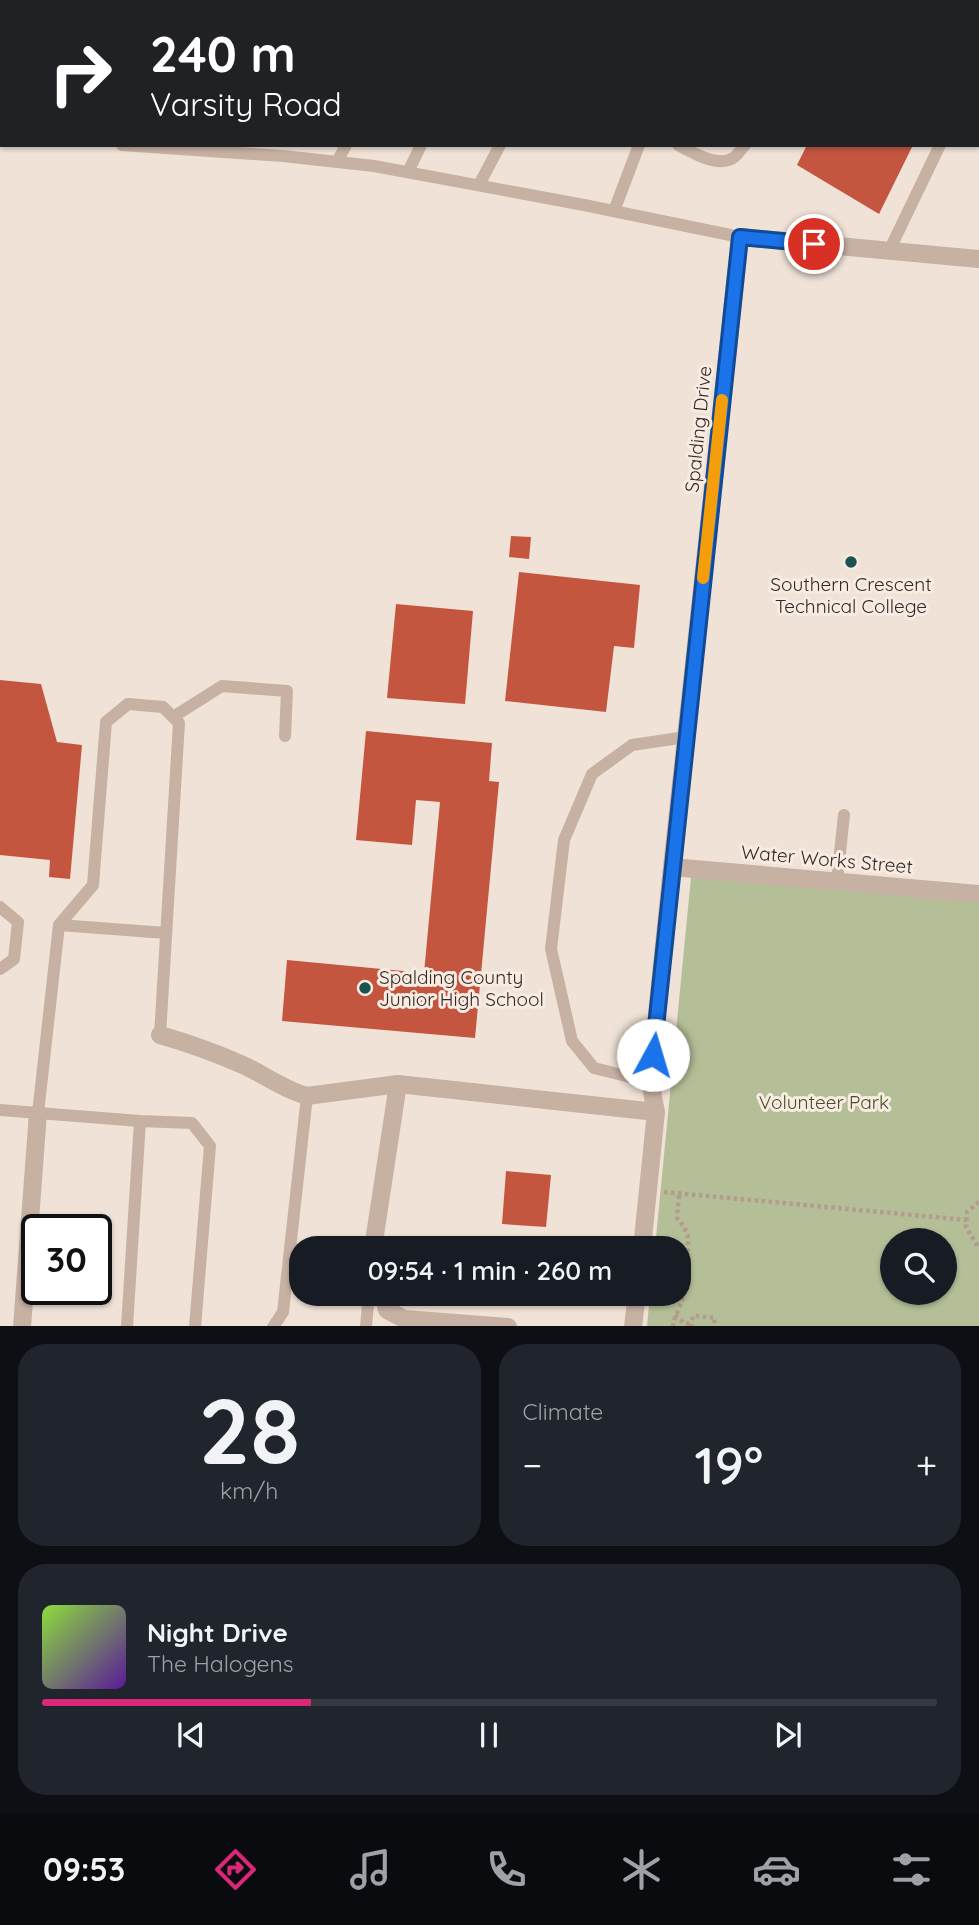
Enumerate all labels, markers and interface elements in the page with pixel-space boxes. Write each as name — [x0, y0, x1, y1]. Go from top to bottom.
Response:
text: 240 m — [150, 23, 296, 84]
icon: right — [35, 28, 126, 119]
text: Varsity Road — [150, 84, 342, 124]
pin — [784, 214, 844, 274]
icon: arrive — [795, 225, 833, 263]
street label: Spalding Drive — [679, 364, 717, 494]
marker: Southern Crescent Technical College — [843, 554, 859, 570]
place label: Southern Crescent Technical College — [770, 572, 932, 618]
street label: Water Works Street — [740, 840, 914, 878]
place label: Spalding County Junior High School — [379, 965, 544, 1011]
marker: Spalding County Junior High School — [357, 980, 373, 996]
position arrow — [616, 1018, 690, 1092]
park label: Volunteer Park — [759, 1090, 889, 1114]
speed limit sign: 30 — [21, 1214, 112, 1305]
map controls — [880, 1228, 957, 1305]
button: search — [880, 1228, 957, 1305]
text: 09:54 · 1 min · 260 m — [368, 1254, 612, 1287]
text: 28 — [198, 1373, 300, 1487]
text: Climate — [523, 1397, 603, 1426]
text: 19° — [695, 1432, 763, 1497]
text: − — [523, 1441, 542, 1489]
text: + — [916, 1441, 937, 1489]
text: km/h — [220, 1476, 278, 1505]
text: Night Drive — [147, 1616, 288, 1649]
text: The Halogens — [147, 1649, 294, 1678]
icon: previous — [172, 1716, 210, 1754]
icon: pause — [470, 1716, 508, 1754]
icon: next — [769, 1716, 807, 1754]
icon: directions — [211, 1845, 260, 1894]
icon: music — [346, 1845, 395, 1894]
icon: phone — [482, 1845, 531, 1894]
icon: climate — [617, 1845, 666, 1894]
icon: car — [752, 1845, 801, 1894]
icon: filters — [887, 1845, 936, 1894]
text: 09:53 — [43, 1849, 125, 1889]

